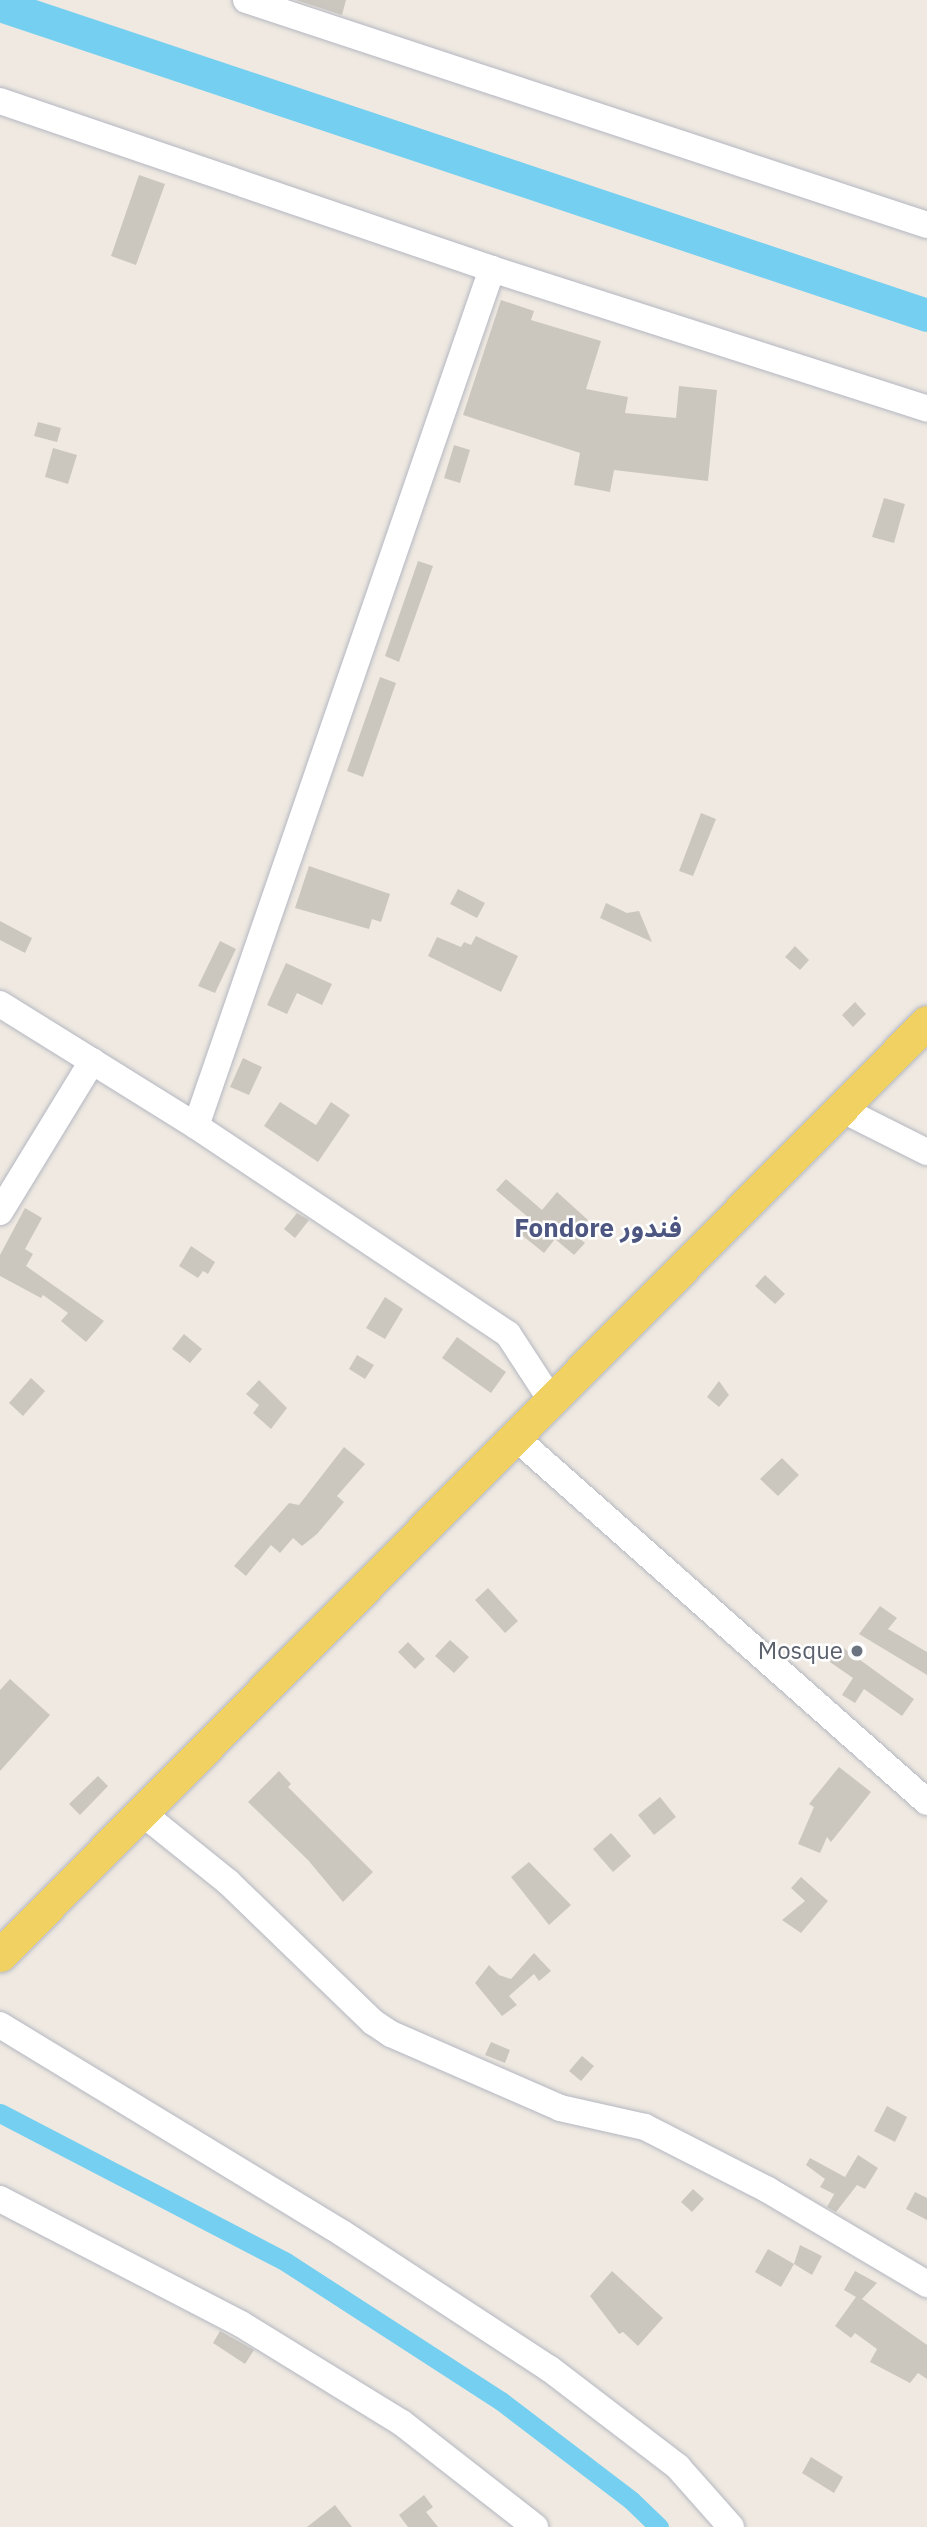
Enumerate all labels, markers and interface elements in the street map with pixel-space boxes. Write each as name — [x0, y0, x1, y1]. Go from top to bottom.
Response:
district label: Fondore فندور — [514, 1212, 682, 1244]
place label: Mosque — [758, 1637, 843, 1665]
marker: Mosque — [849, 1643, 865, 1659]

